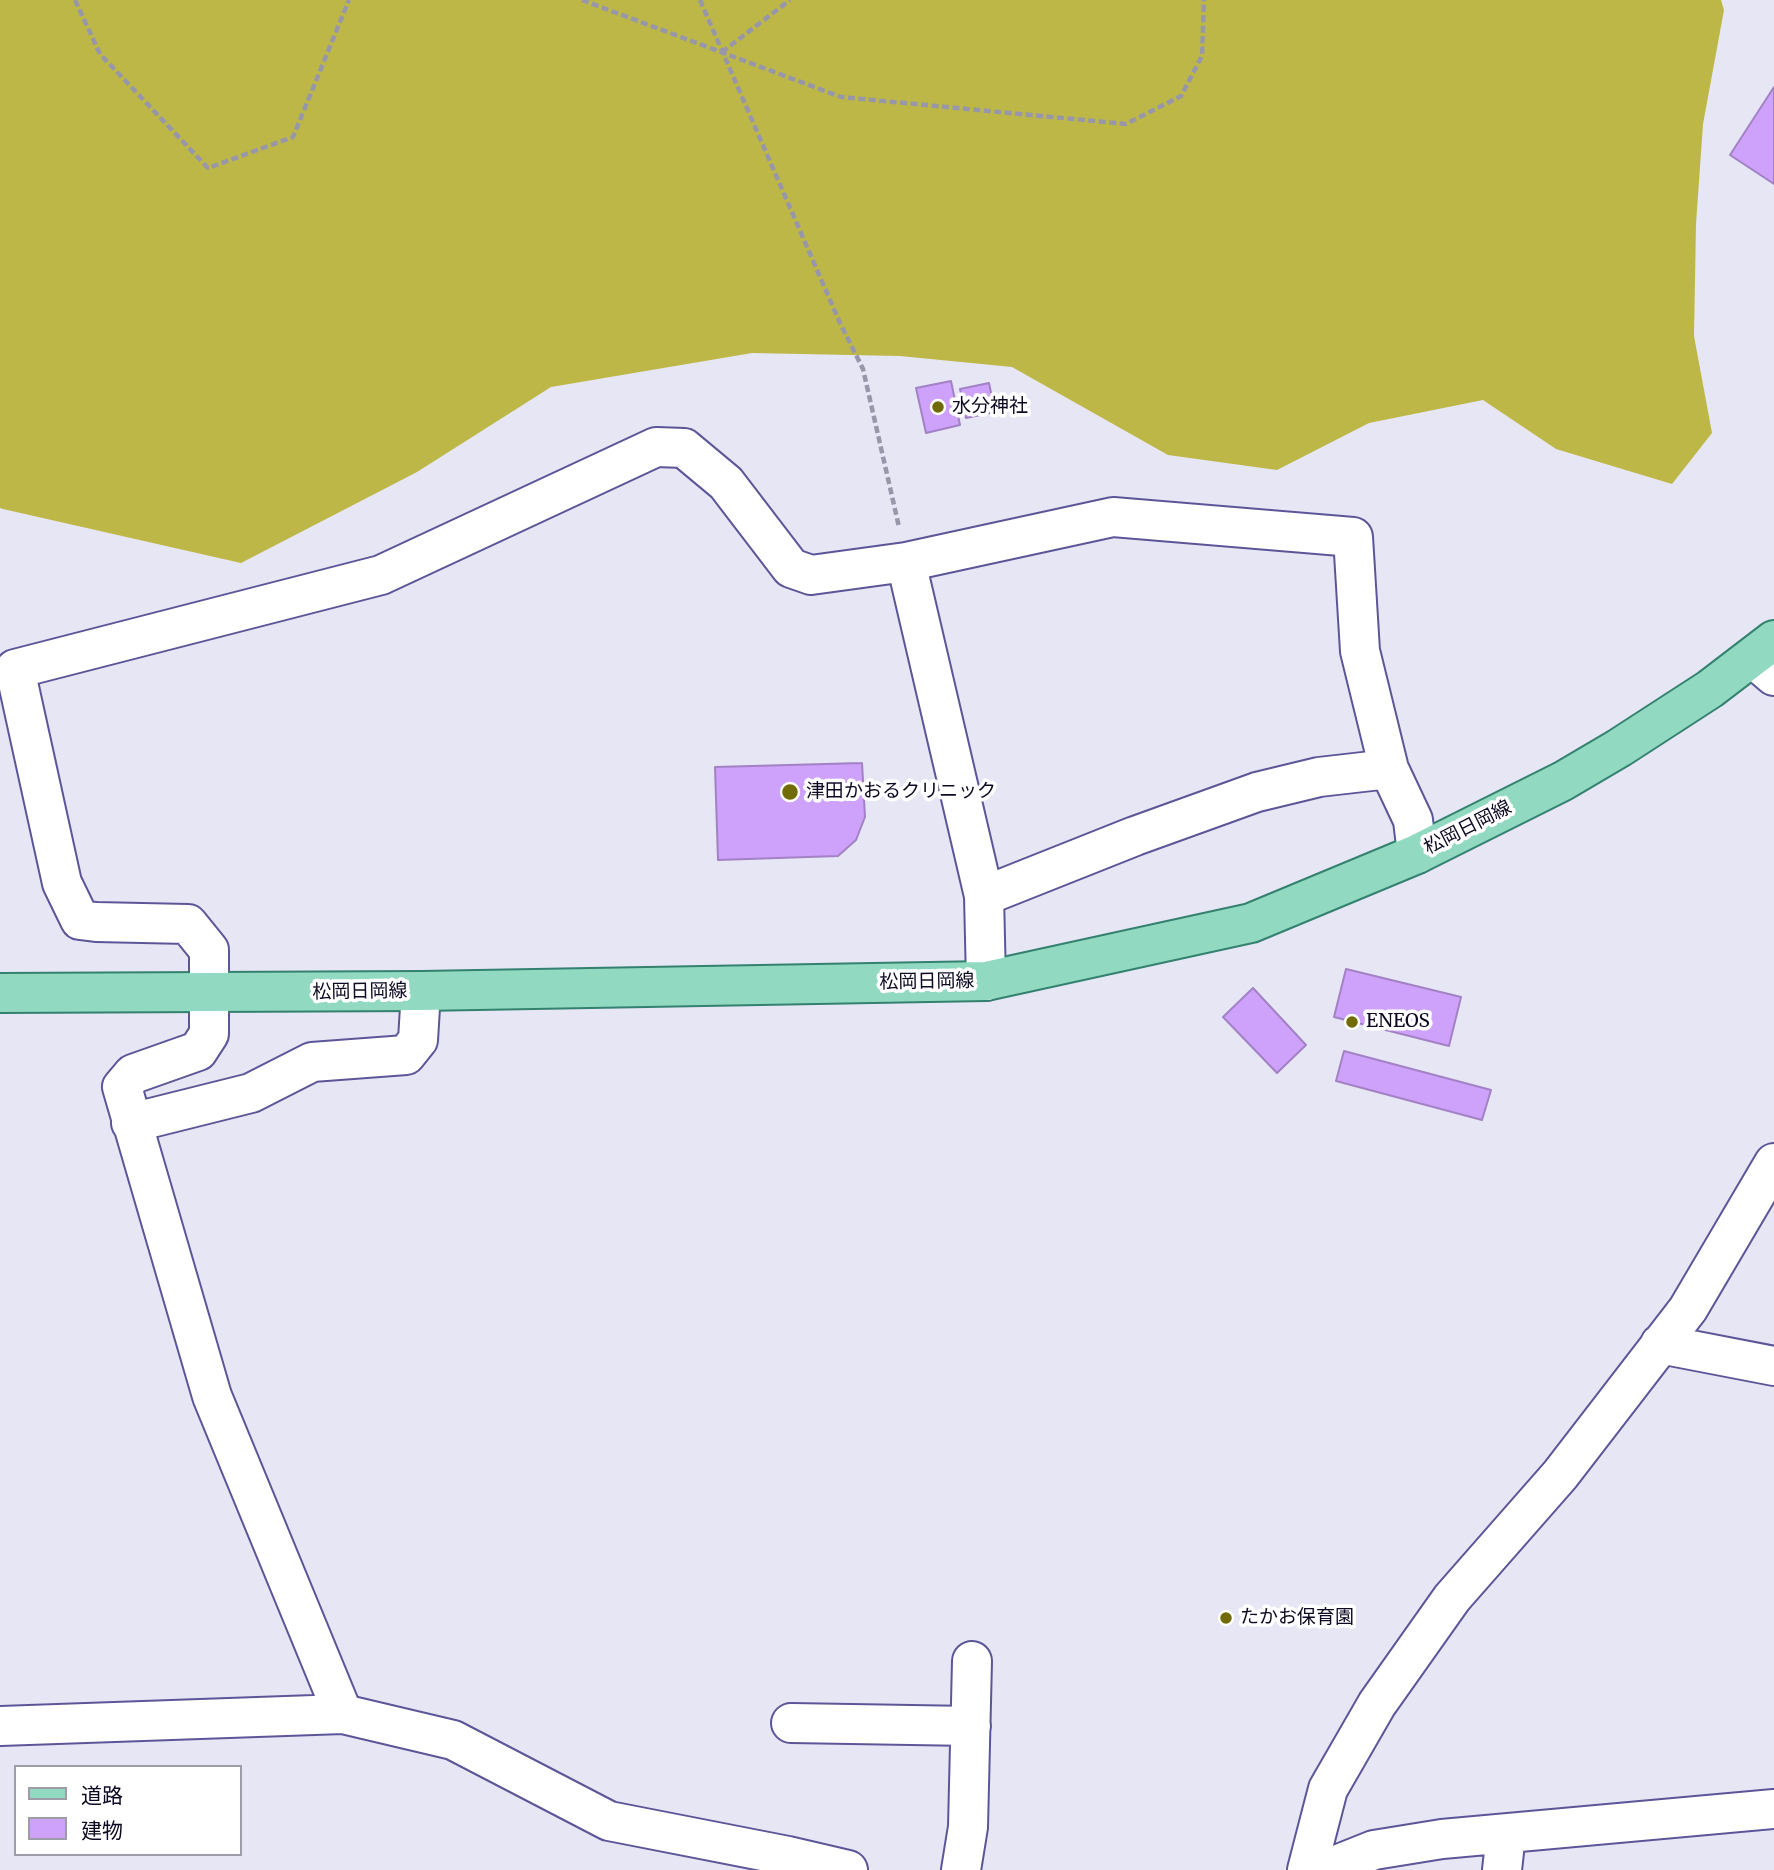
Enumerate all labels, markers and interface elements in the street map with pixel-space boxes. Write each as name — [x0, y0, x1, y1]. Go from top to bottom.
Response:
place label: 水分神社 — [952, 396, 1028, 418]
marker: 水分神社 — [930, 399, 946, 415]
place label: 津田かおるクリニック — [806, 781, 996, 803]
marker: 津田かおるクリニック — [780, 782, 800, 802]
street label: 松岡日岡線 — [1421, 796, 1515, 860]
street label: 松岡日岡線 — [879, 970, 975, 994]
street label: 松岡日岡線 — [312, 980, 408, 1004]
place label: ENEOS — [1366, 1011, 1430, 1033]
marker: ENEOS — [1344, 1014, 1360, 1030]
place label: たかお保育園 — [1240, 1607, 1354, 1629]
marker: たかお保育園 — [1218, 1610, 1234, 1626]
legend — [14, 1765, 242, 1856]
text: 道路 — [81, 1782, 123, 1809]
text: 建物 — [81, 1817, 123, 1844]

